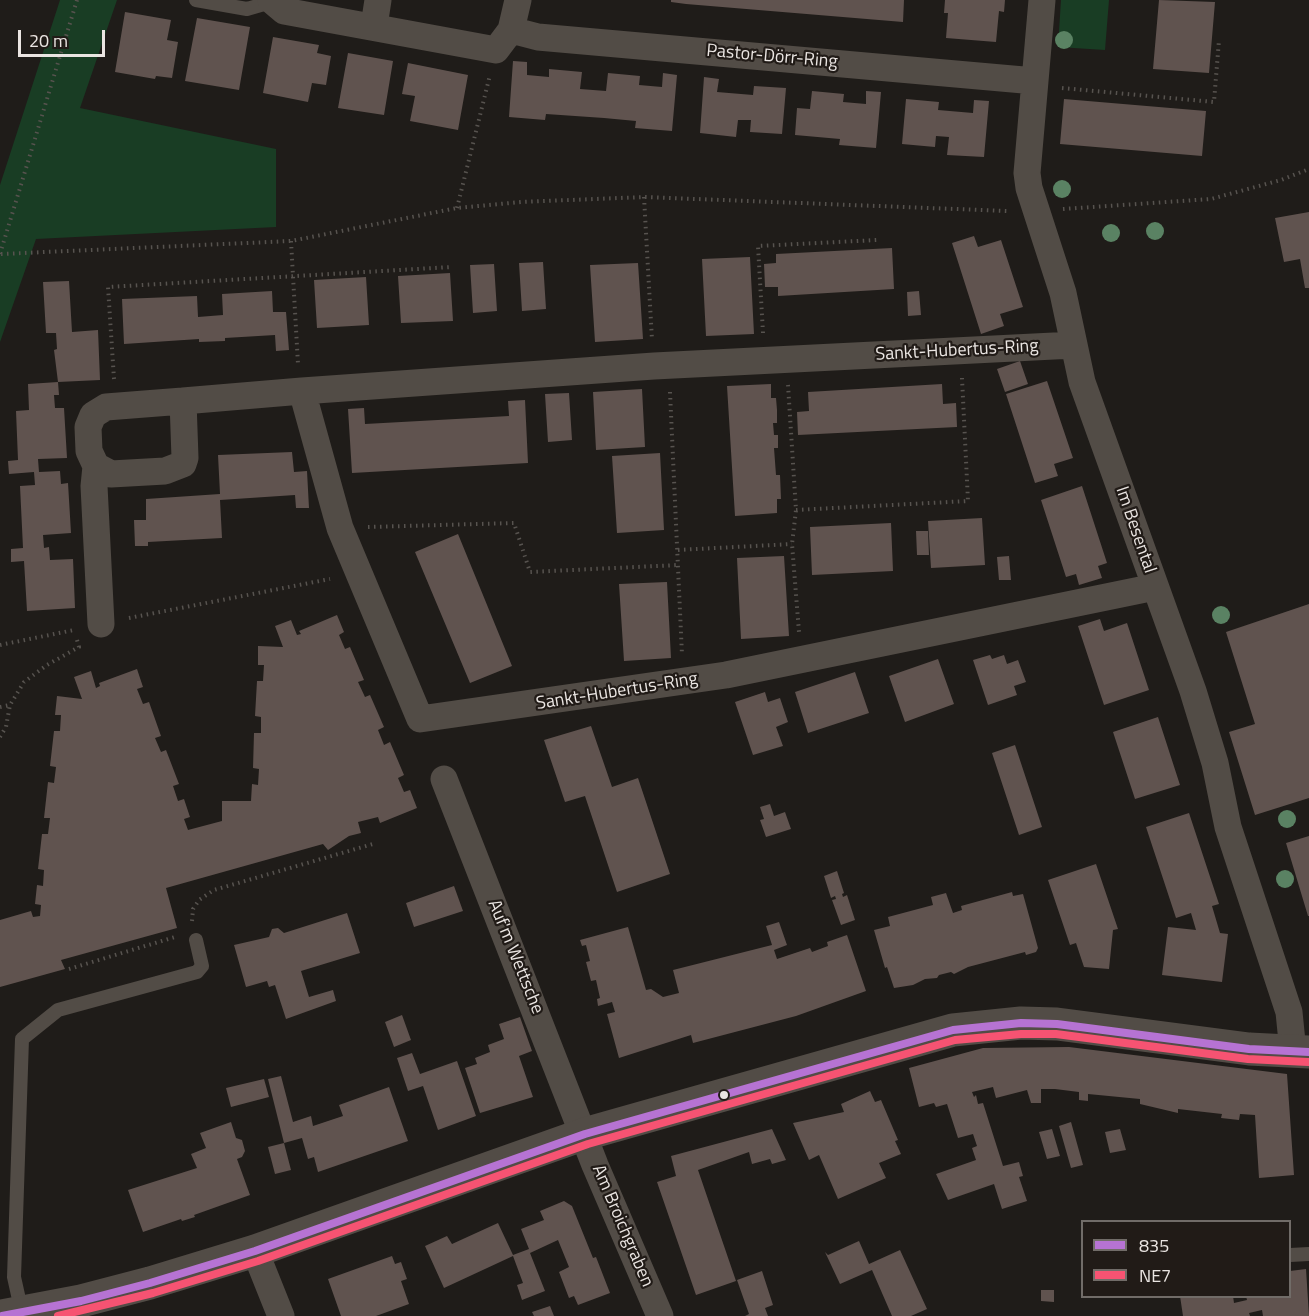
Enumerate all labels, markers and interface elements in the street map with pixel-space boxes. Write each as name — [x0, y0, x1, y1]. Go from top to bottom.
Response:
scale bar — [21, 18, 108, 56]
text: 20 m — [29, 27, 68, 54]
street label: Pastor-Dörr-Ring — [705, 41, 839, 73]
street label: Sankt-Hubertus-Ring — [875, 336, 1039, 366]
street label: Im Besental — [1110, 484, 1160, 576]
street label: Sankt-Hubertus-Ring — [535, 669, 699, 715]
street label: Auf'm Wettsche — [482, 897, 548, 1017]
unlabelled marker — [718, 1089, 730, 1101]
street label: Am Broichgraben — [587, 1162, 657, 1290]
legend — [1081, 1220, 1291, 1298]
text: 835 — [1139, 1232, 1169, 1259]
text: NE7 — [1139, 1262, 1171, 1289]

